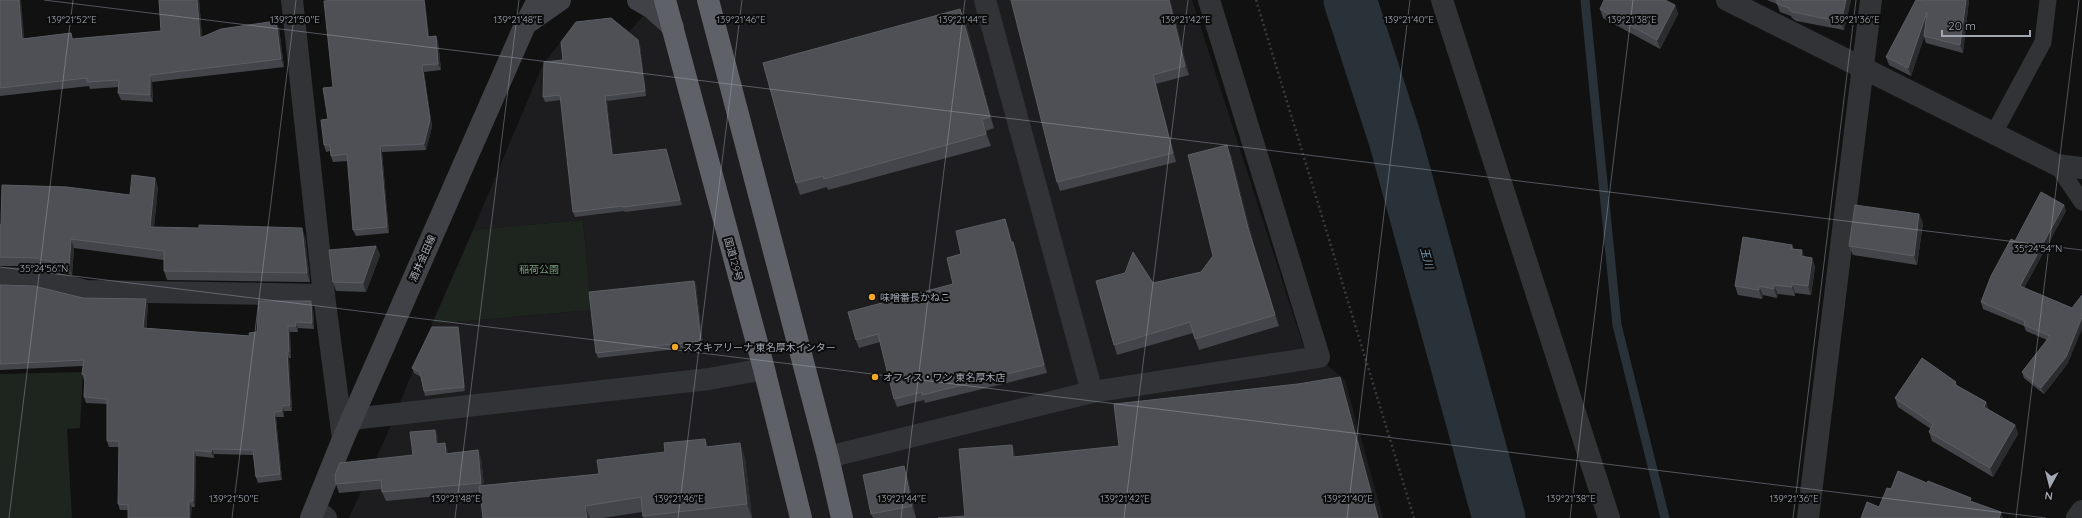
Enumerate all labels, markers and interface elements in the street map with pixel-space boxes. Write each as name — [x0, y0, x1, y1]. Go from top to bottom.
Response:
scale bar — [1942, 12, 2030, 38]
text: 139°21'52"E — [47, 13, 97, 26]
text: 139°21'50"E — [270, 13, 320, 26]
text: 139°21'48"E — [493, 13, 543, 26]
text: 139°21'46"E — [716, 13, 766, 26]
text: 139°21'44"E — [938, 13, 988, 26]
text: 139°21'42"E — [1161, 13, 1211, 26]
text: 139°21'40"E — [1384, 13, 1434, 26]
text: 139°21'38"E — [1607, 13, 1657, 26]
text: 139°21'36"E — [1830, 13, 1880, 26]
text: 20 m — [1948, 18, 1976, 33]
street label: 酒井金田線 — [406, 233, 439, 284]
street label: 国道129号 — [721, 236, 746, 282]
text: 35°24'54"N — [2014, 242, 2062, 255]
water label: 玉川 — [1417, 246, 1437, 271]
text: 35°24'56"N — [20, 262, 68, 275]
park label: 稲荷公園 — [519, 263, 559, 276]
place label: 味噌番長かねこ — [880, 291, 950, 304]
marker: 味噌番長かねこ — [867, 292, 877, 302]
place label: スズキアリーナ 東名厚木インター — [683, 341, 836, 354]
marker: スズキアリーナ 東名厚木インター — [670, 342, 680, 352]
place label: オフィス・ワン 東名厚木店 — [883, 371, 1006, 384]
marker: オフィス・ワン 東名厚木店 — [870, 372, 880, 382]
north arrow — [2030, 466, 2070, 506]
text: N — [2044, 488, 2054, 503]
text: 139°21'50"E — [209, 492, 259, 505]
text: 139°21'48"E — [431, 492, 481, 505]
text: 139°21'46"E — [654, 492, 704, 505]
text: 139°21'44"E — [877, 492, 927, 505]
text: 139°21'42"E — [1100, 492, 1150, 505]
text: 139°21'40"E — [1323, 492, 1373, 505]
text: 139°21'38"E — [1546, 492, 1596, 505]
text: 139°21'36"E — [1769, 492, 1819, 505]

